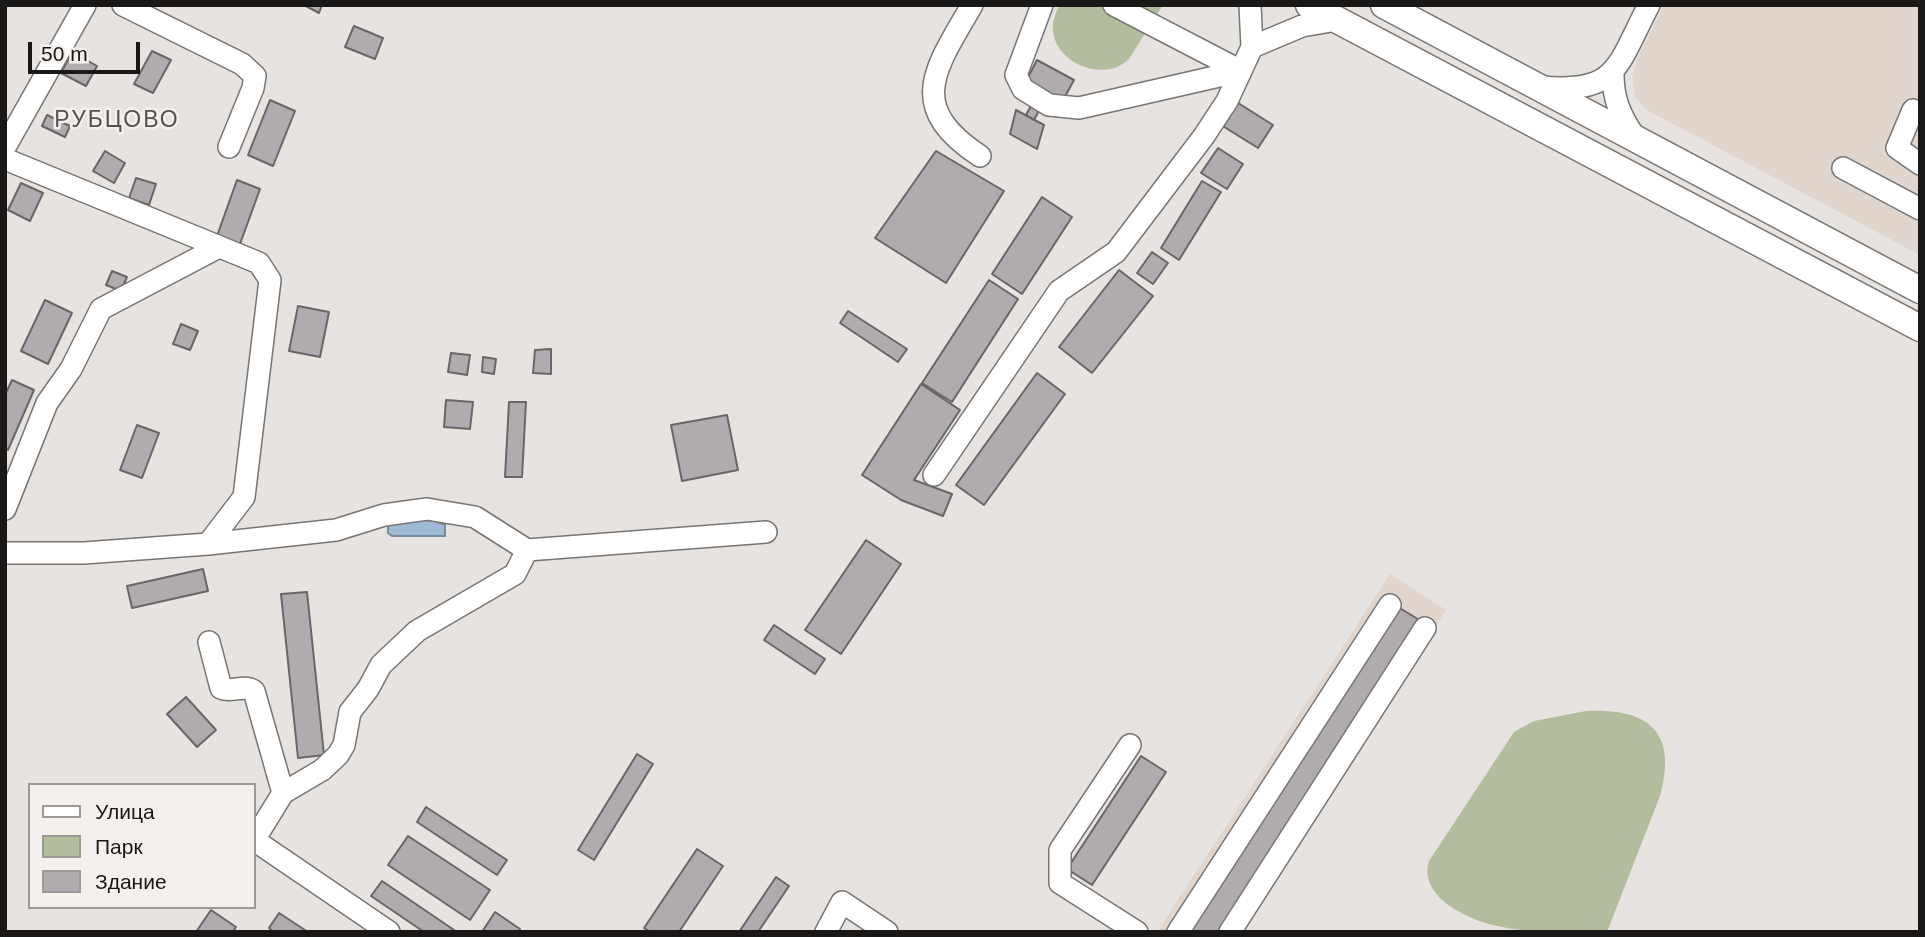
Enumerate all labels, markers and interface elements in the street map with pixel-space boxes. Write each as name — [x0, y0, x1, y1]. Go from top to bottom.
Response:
scale bar — [32, 28, 144, 72]
text: 50 m — [41, 42, 88, 65]
district label: РУБЦОВО — [55, 107, 179, 135]
legend — [28, 783, 256, 909]
text: Улица — [95, 800, 155, 823]
text: Парк — [95, 835, 143, 858]
text: Здание — [95, 870, 167, 893]

